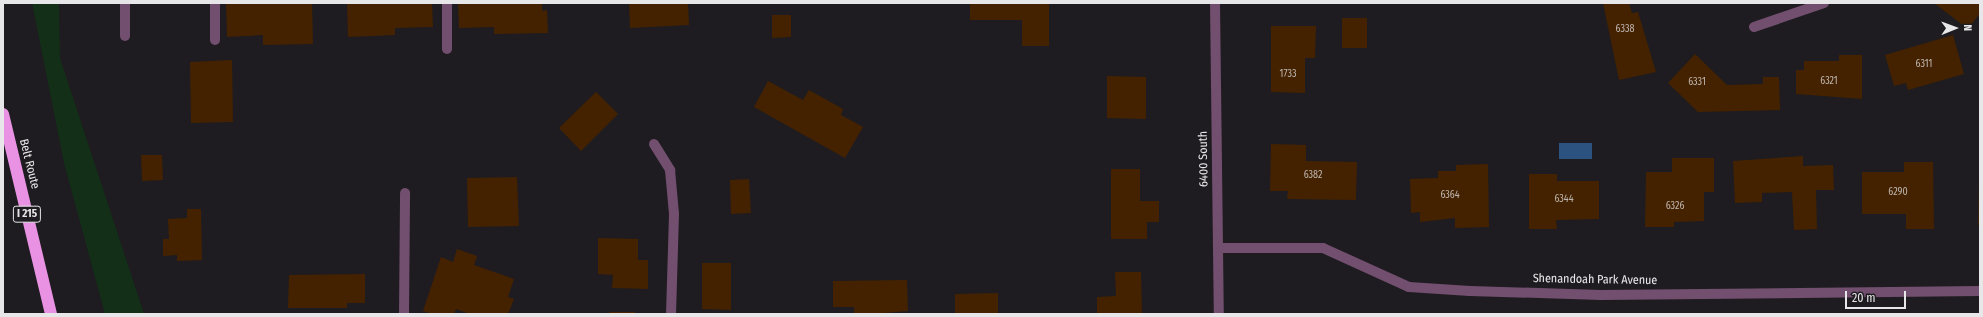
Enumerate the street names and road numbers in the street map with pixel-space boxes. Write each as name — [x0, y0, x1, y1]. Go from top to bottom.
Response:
street label: 6400 South — [1196, 131, 1212, 187]
street label: Belt Route — [16, 138, 42, 190]
road number: I 215 — [12, 205, 42, 223]
street label: Shenandoah Park Avenue — [1533, 272, 1657, 288]

